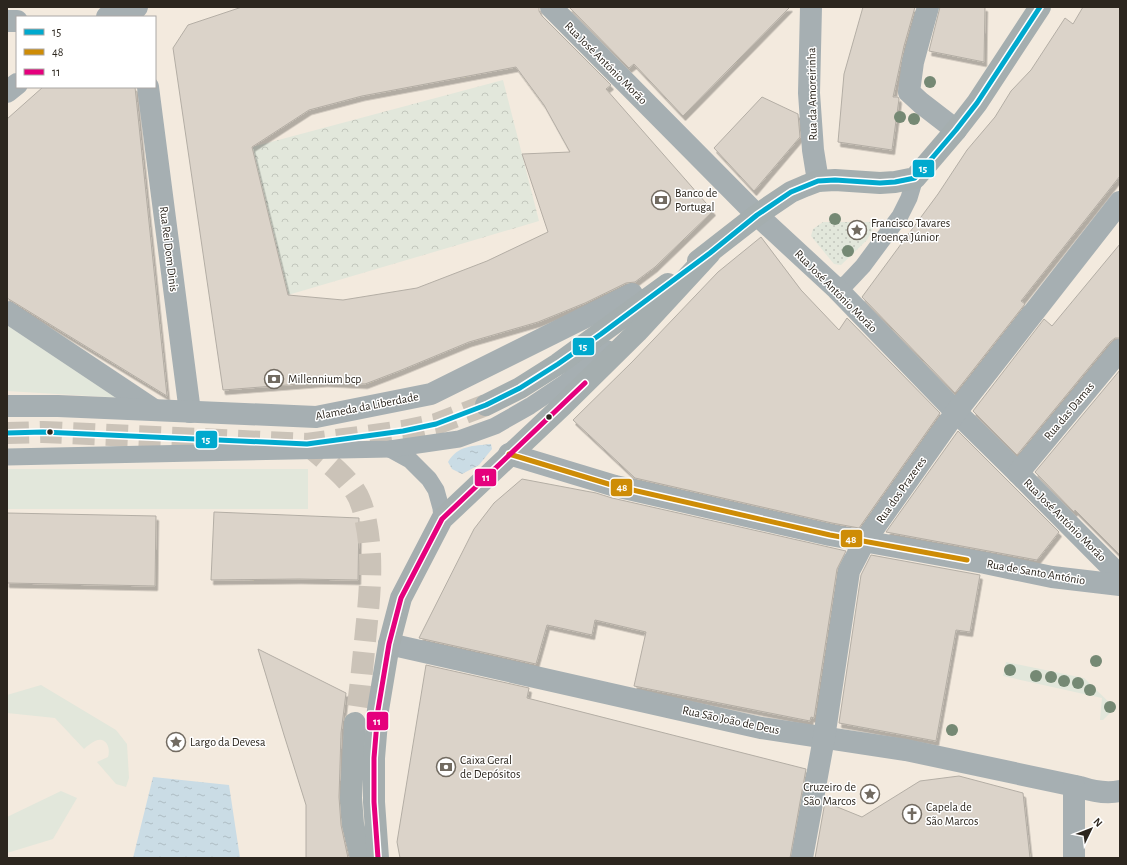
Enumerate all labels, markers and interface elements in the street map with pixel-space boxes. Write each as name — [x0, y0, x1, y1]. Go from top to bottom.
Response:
legend — [16, 16, 156, 88]
street label: Rua José António Morão — [563, 20, 650, 107]
text: 15 — [52, 26, 61, 38]
text: 48 — [52, 46, 64, 58]
street label: Rua da Amoreirinha — [805, 47, 819, 141]
text: 11 — [52, 66, 60, 78]
line badge: 15 — [912, 159, 935, 178]
text: 15 — [919, 163, 928, 174]
place label: Banco de Portugal — [675, 187, 717, 213]
bank icon: Banco de Portugal — [650, 189, 672, 211]
street label: Rua Rei Dom Dinis — [158, 206, 180, 292]
place label: Francisco Tavares Proença Júnior — [871, 217, 950, 243]
place icon: Francisco Tavares Proença Júnior — [846, 219, 868, 241]
street label: Rua José António Morão — [793, 248, 880, 335]
line badge: 15 — [572, 337, 595, 356]
text: 15 — [579, 341, 588, 352]
bank icon: Millennium bcp — [263, 368, 285, 390]
place label: Millennium bcp — [288, 373, 361, 385]
street label: Rua das Damas — [1042, 380, 1096, 442]
street label: Alameda da Liberdade — [314, 390, 420, 422]
unlabelled marker — [544, 412, 554, 422]
unlabelled marker — [45, 427, 55, 437]
line badge: 15 — [195, 430, 218, 449]
text: 15 — [202, 434, 211, 445]
street label: Rua dos Prazeres — [874, 455, 928, 525]
line badge: 11 — [474, 468, 497, 487]
text: 11 — [482, 472, 490, 483]
street label: Rua José António Morão — [1022, 477, 1109, 564]
line badge: 48 — [610, 478, 633, 497]
text: 48 — [617, 482, 627, 493]
line badge: 48 — [840, 529, 863, 548]
text: 48 — [846, 534, 856, 545]
street label: Rua de Santo António — [986, 557, 1086, 587]
street label: Rua São João de Deus — [681, 704, 781, 736]
line badge: 11 — [366, 711, 389, 731]
text: 11 — [373, 716, 381, 727]
place icon: Largo da Devesa — [165, 731, 187, 753]
place label: Largo da Devesa — [190, 736, 266, 748]
place label: Caixa Geral de Depósitos — [460, 754, 520, 780]
bank icon: Caixa Geral de Depósitos — [435, 756, 457, 778]
place label: Cruzeiro de São Marcos — [803, 781, 856, 807]
place icon: Cruzeiro de São Marcos — [859, 783, 881, 805]
place label: Capela de São Marcos — [926, 801, 978, 827]
church icon: Capela de São Marcos — [901, 803, 923, 825]
north arrow — [1071, 809, 1111, 849]
text: N — [1091, 816, 1105, 829]

